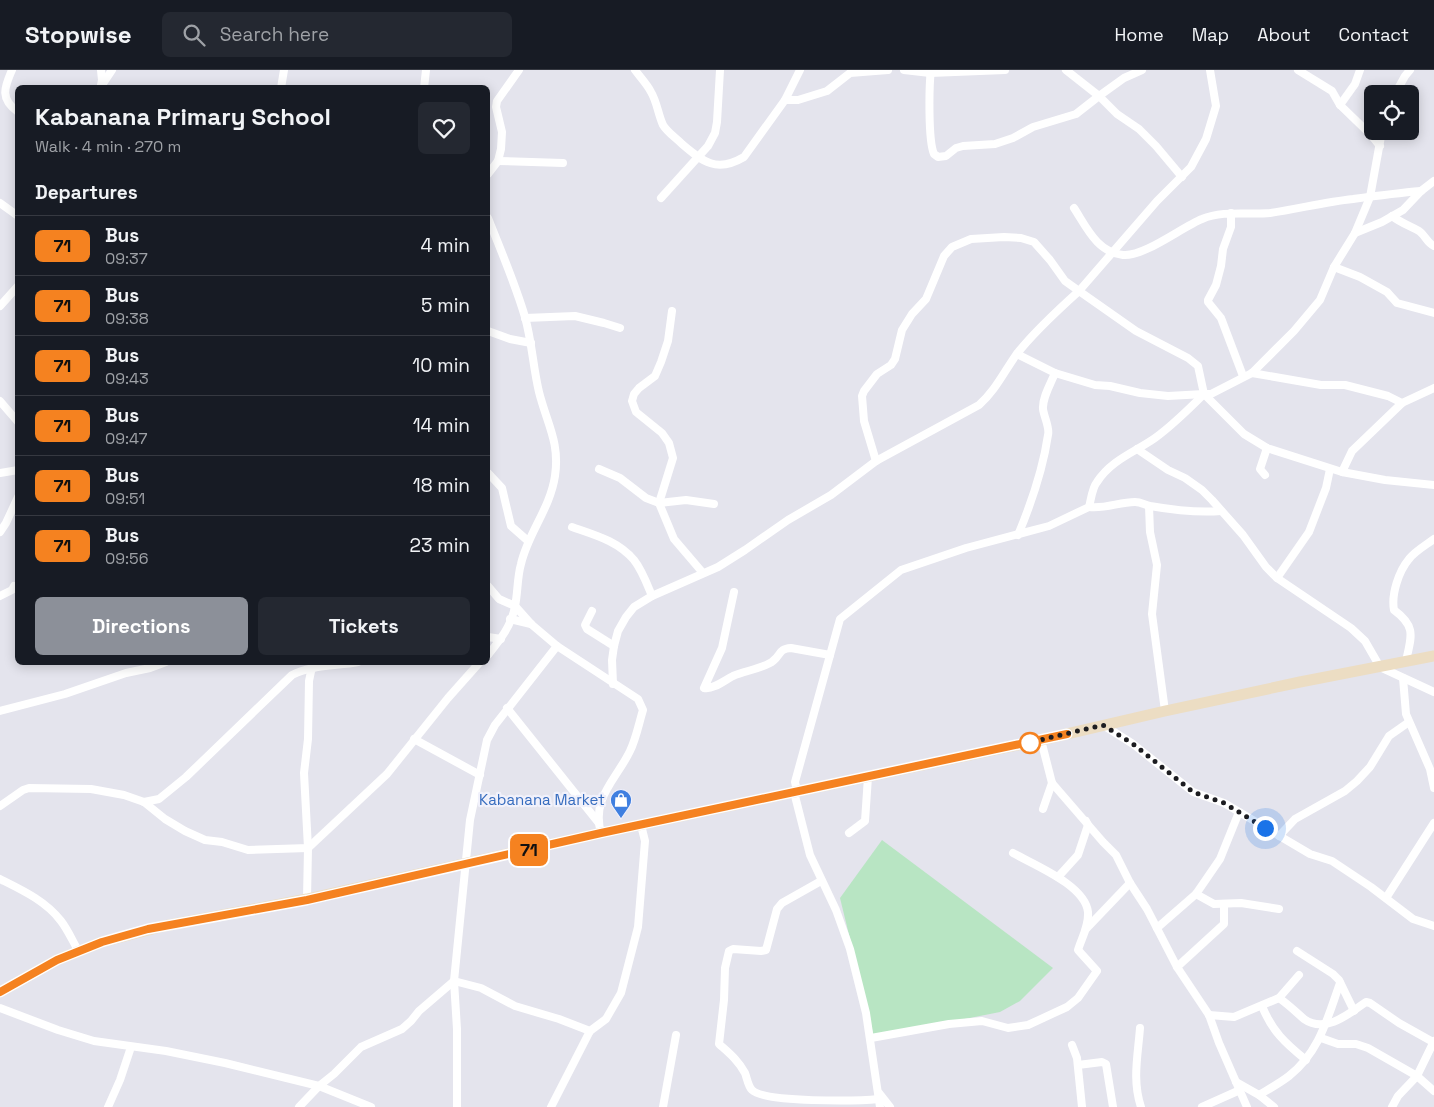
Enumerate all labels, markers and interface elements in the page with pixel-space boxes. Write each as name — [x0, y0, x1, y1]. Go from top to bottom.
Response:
search box — [162, 12, 512, 57]
text: Stopwise — [25, 19, 132, 50]
icon: search — [180, 21, 208, 49]
text: Search here — [220, 22, 329, 47]
text: Home — [1115, 23, 1164, 46]
text: Map — [1192, 23, 1229, 46]
text: About — [1257, 23, 1311, 46]
text: Contact — [1339, 23, 1409, 46]
map controls — [1364, 85, 1419, 140]
button: locate — [1364, 85, 1419, 140]
text: Kabanana Primary School — [35, 101, 331, 132]
button: heart — [418, 102, 470, 154]
text: Walk · 4 min · 270 m — [35, 136, 181, 157]
text: Departures — [35, 180, 138, 205]
text: Bus — [105, 223, 139, 248]
text: 4 min — [421, 233, 470, 258]
text: 71 — [54, 234, 71, 257]
text: 09:37 — [105, 248, 148, 269]
text: Bus — [105, 283, 139, 308]
text: 5 min — [421, 293, 470, 318]
text: 71 — [54, 294, 71, 317]
text: 09:38 — [105, 308, 149, 329]
text: Bus — [105, 343, 139, 368]
text: 10 min — [412, 353, 470, 378]
text: 71 — [54, 354, 71, 377]
text: 09:43 — [105, 368, 149, 389]
text: Bus — [105, 403, 139, 428]
text: 14 min — [413, 413, 470, 438]
text: 71 — [54, 414, 71, 437]
text: 09:47 — [105, 428, 148, 449]
text: Bus — [105, 463, 139, 488]
text: 18 min — [413, 473, 470, 498]
text: 71 — [54, 474, 71, 497]
text: 09:51 — [105, 488, 145, 509]
text: Bus — [105, 523, 139, 548]
text: 23 min — [410, 533, 470, 558]
text: 71 — [54, 534, 71, 557]
text: 09:56 — [105, 548, 148, 569]
button: Directions — [35, 597, 248, 655]
button: Tickets — [258, 597, 470, 655]
unlabelled marker — [1019, 732, 1041, 754]
shop icon: Kabanana Market — [609, 788, 633, 819]
place label: Kabanana Market — [479, 790, 605, 809]
your location — [1253, 816, 1278, 841]
line badge: 71 — [506, 834, 552, 866]
text: 71 — [520, 838, 538, 861]

